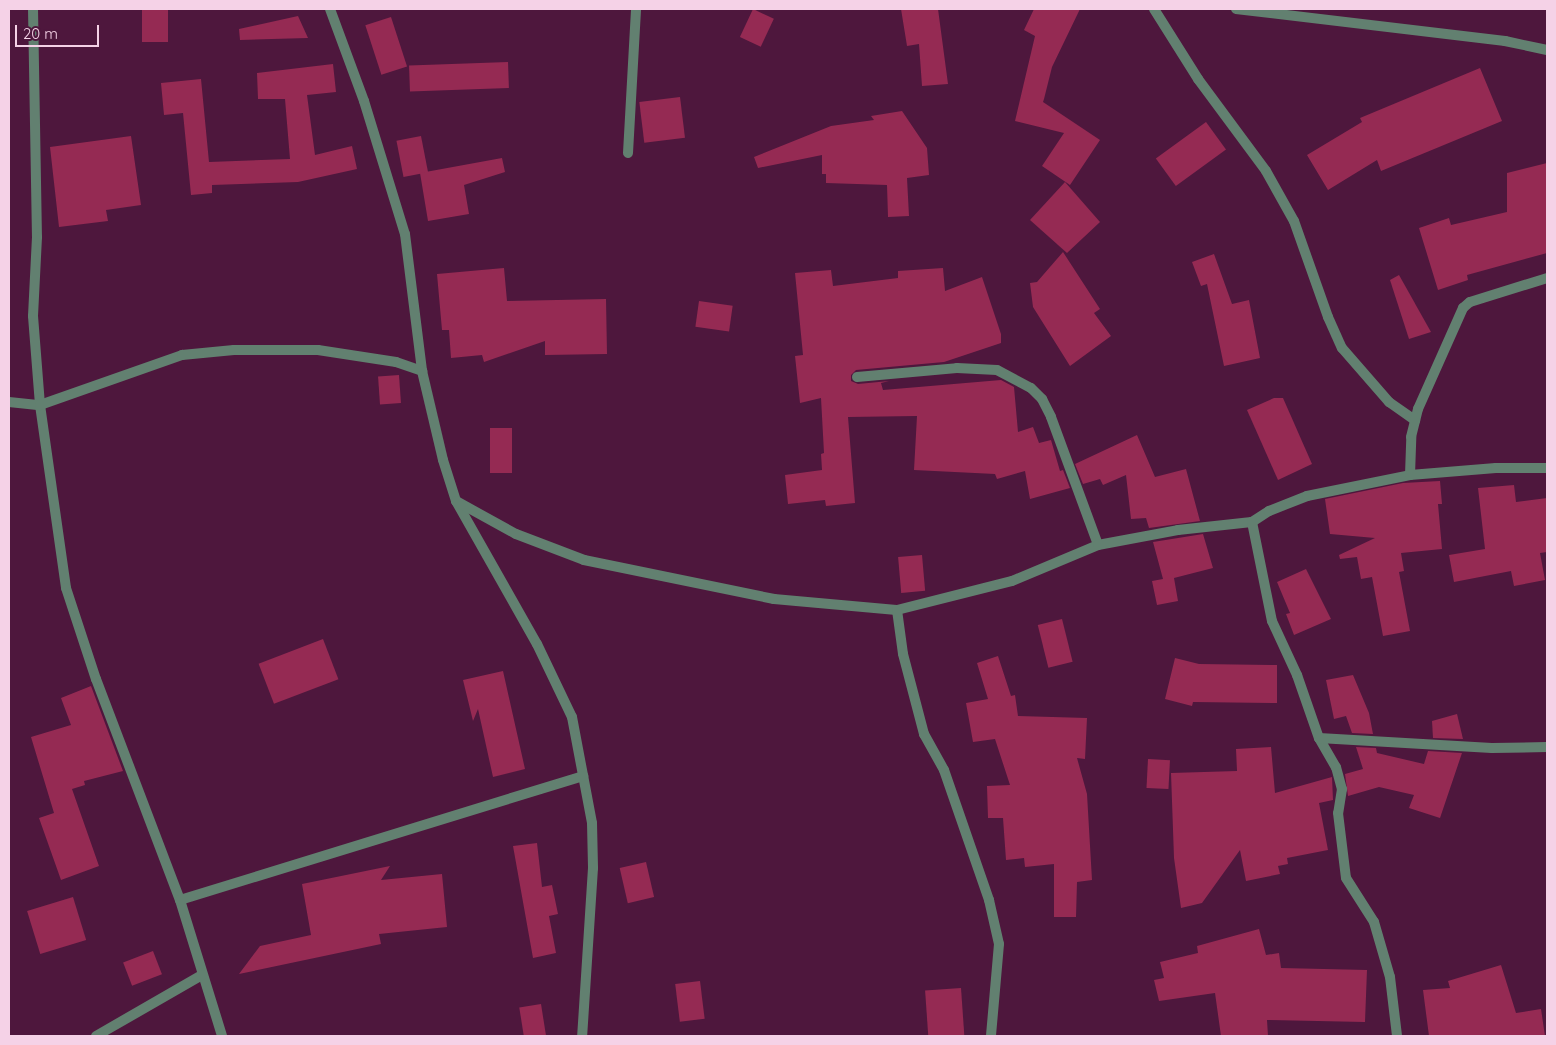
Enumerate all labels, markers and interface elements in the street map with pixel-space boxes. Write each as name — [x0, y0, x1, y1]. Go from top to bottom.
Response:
scale bar — [18, 15, 101, 47]
text: 20 m — [23, 24, 58, 43]

